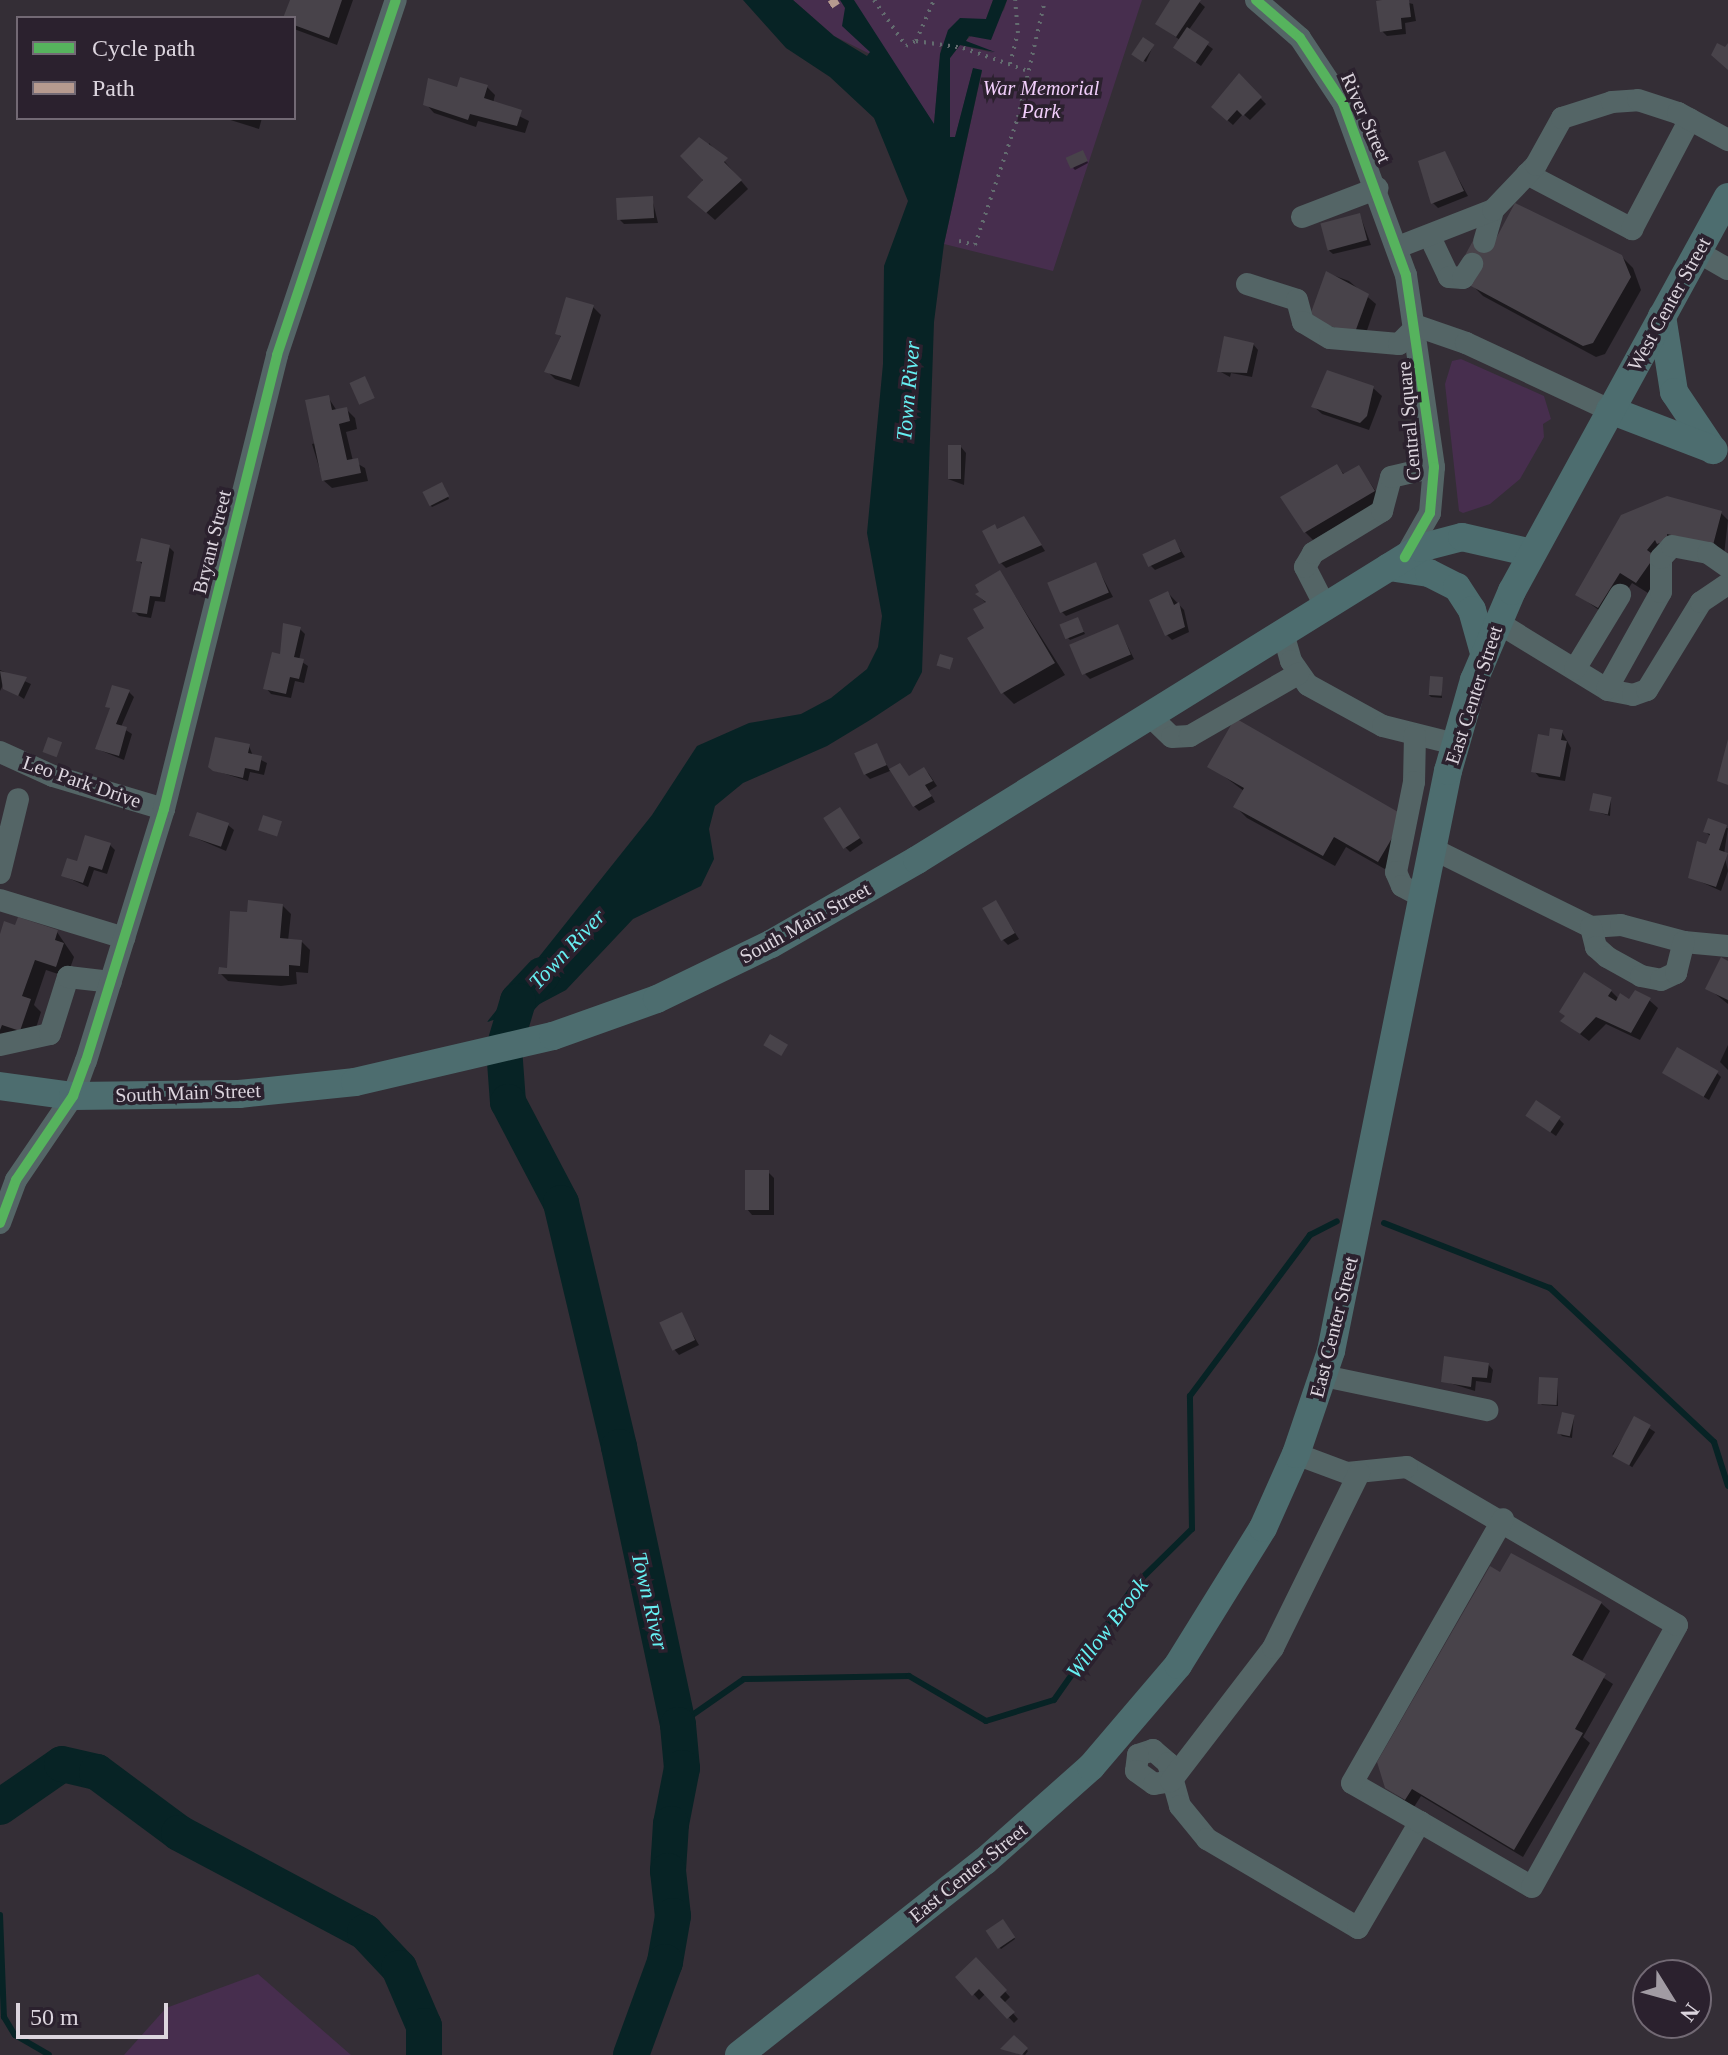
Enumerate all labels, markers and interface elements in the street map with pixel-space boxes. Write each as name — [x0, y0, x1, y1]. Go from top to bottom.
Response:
legend — [16, 16, 296, 120]
text: Cycle path — [92, 35, 195, 61]
street label: River Street — [1335, 69, 1397, 167]
text: Path — [92, 75, 135, 101]
park label: War Memorial Park — [983, 76, 1099, 123]
street label: West Center Street — [1622, 233, 1716, 375]
water label: Town River — [890, 340, 926, 442]
street label: Central Square — [1392, 360, 1426, 482]
street label: Bryant Street — [188, 488, 236, 596]
street label: East Center Street — [1440, 623, 1508, 767]
street label: Leo Park Drive — [20, 751, 144, 813]
street label: South Main Street — [736, 877, 874, 969]
water label: Town River — [523, 903, 611, 995]
street label: South Main Street — [115, 1078, 261, 1108]
street label: East Center Street — [1305, 1254, 1363, 1400]
water label: Town River — [626, 1549, 674, 1653]
water label: Willow Brook — [1060, 1572, 1154, 1684]
street label: East Center Street — [904, 1818, 1032, 1928]
north arrow — [1632, 1959, 1712, 2039]
scale bar — [20, 1987, 172, 2037]
text: N — [1675, 1999, 1705, 2026]
text: 50 m — [30, 2004, 79, 2030]

